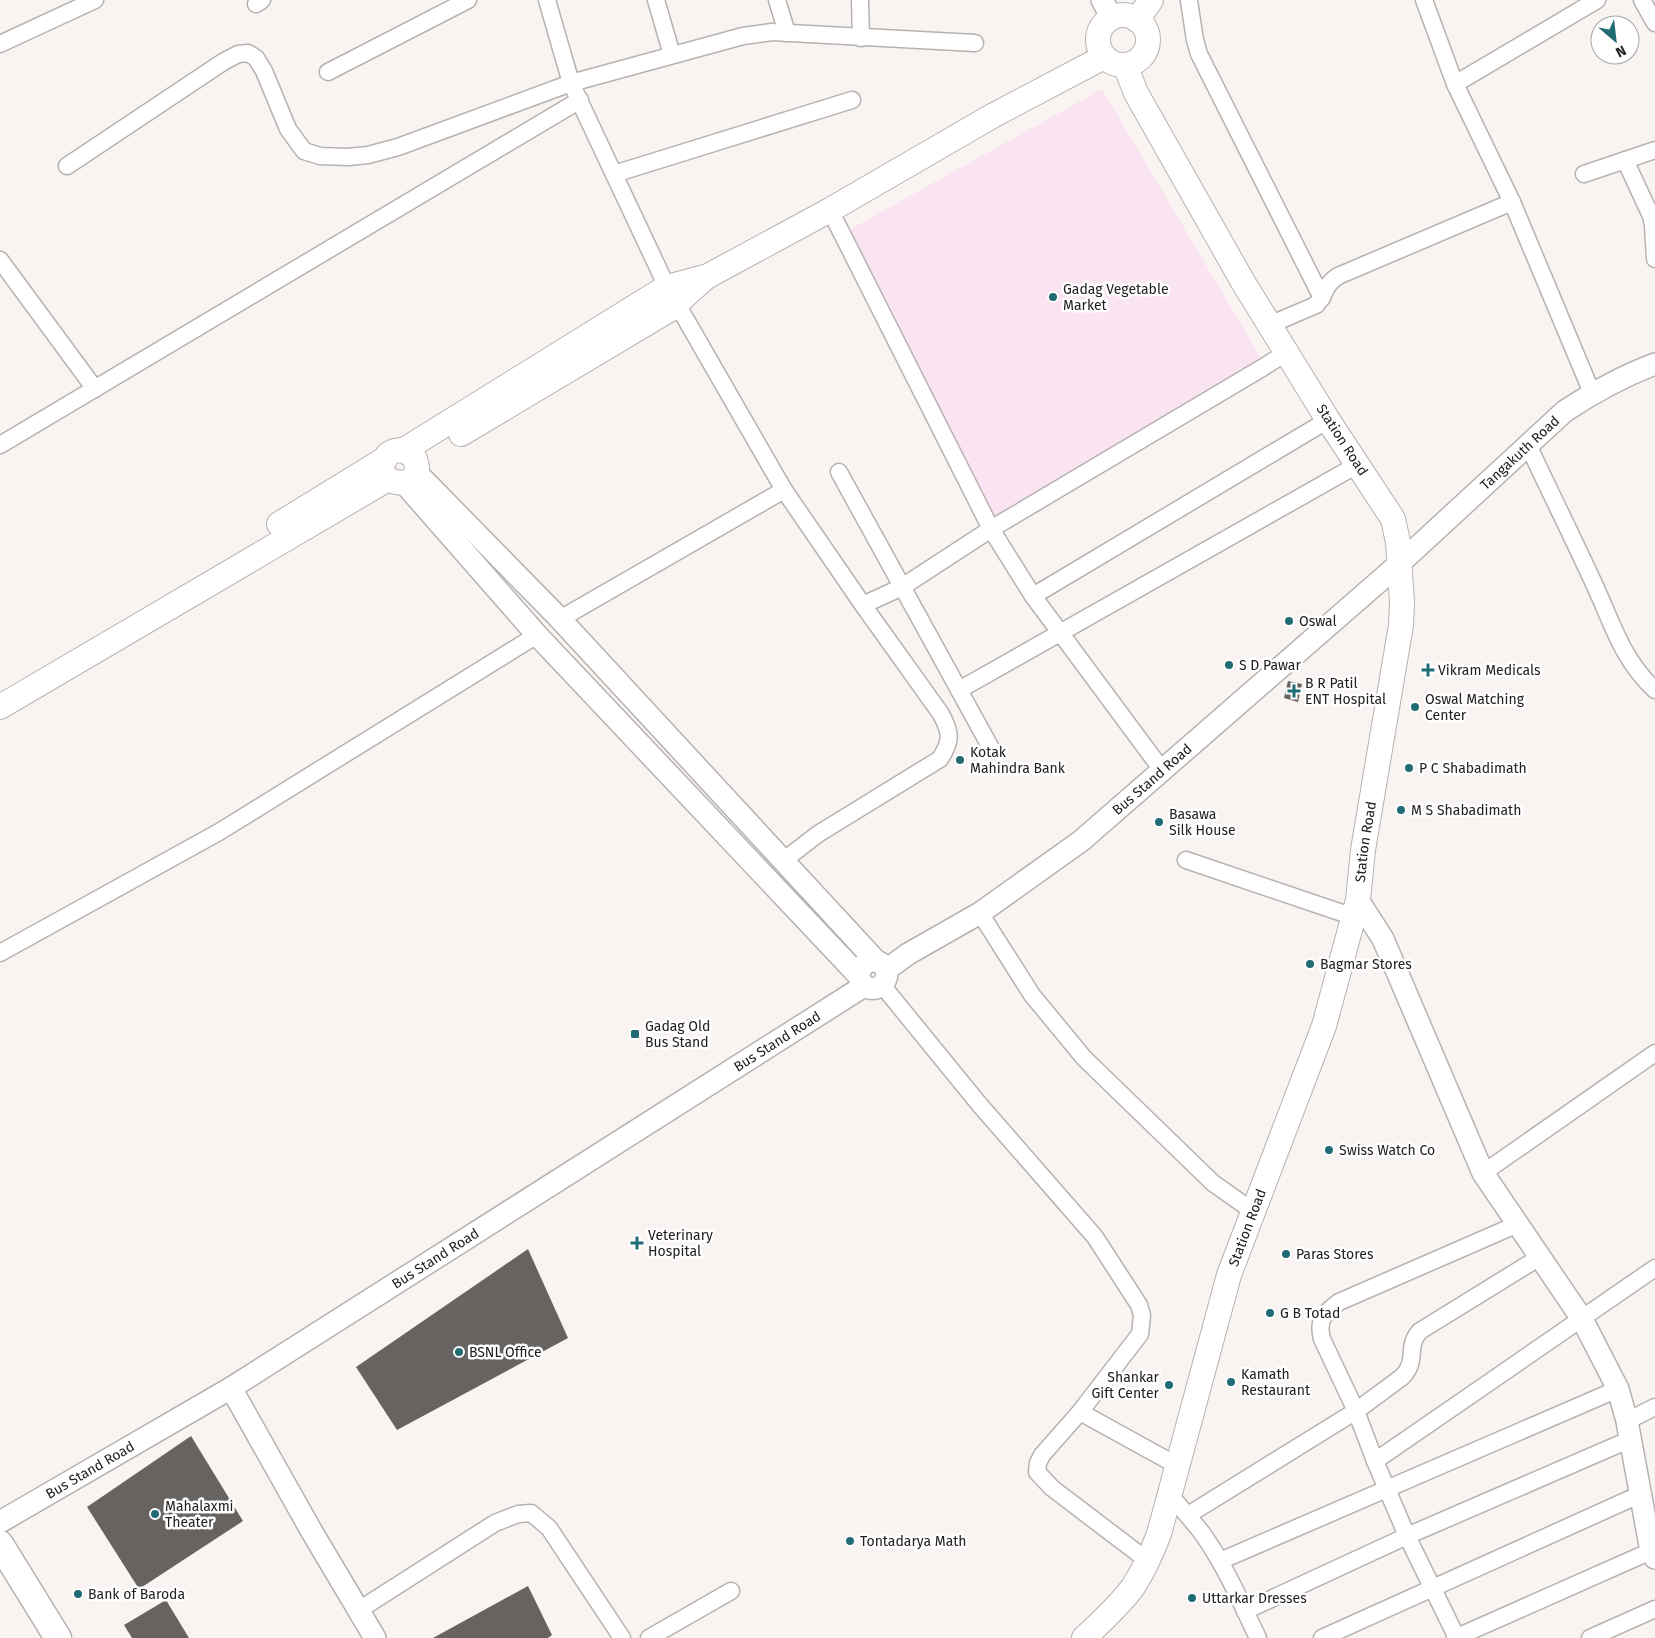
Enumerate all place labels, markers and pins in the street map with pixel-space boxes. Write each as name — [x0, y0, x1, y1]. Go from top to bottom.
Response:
place label: Gadag Vegetable Market — [1063, 281, 1169, 314]
marker: Gadag Vegetable Market — [1047, 291, 1059, 303]
place label: Oswal — [1299, 613, 1337, 630]
marker: Oswal — [1283, 615, 1295, 627]
place label: S D Pawar — [1239, 657, 1301, 674]
marker: S D Pawar — [1223, 659, 1235, 671]
place label: Vikram Medicals — [1438, 662, 1541, 679]
marker: Vikram Medicals — [1422, 664, 1434, 676]
place label: B R Patil ENT Hospital — [1305, 675, 1386, 708]
marker: B R Patil ENT Hospital — [1287, 684, 1301, 698]
place label: Oswal Matching Center — [1425, 691, 1525, 724]
marker: Oswal Matching Center — [1409, 701, 1421, 713]
place label: Kotak Mahindra Bank — [970, 744, 1066, 777]
marker: Kotak Mahindra Bank — [954, 754, 966, 766]
place label: P C Shabadimath — [1419, 760, 1527, 777]
marker: P C Shabadimath — [1403, 762, 1415, 774]
place label: M S Shabadimath — [1411, 802, 1521, 819]
marker: M S Shabadimath — [1395, 804, 1407, 816]
place label: Basawa Silk House — [1169, 806, 1236, 839]
marker: Basawa Silk House — [1153, 816, 1165, 828]
place label: Bagmar Stores — [1320, 956, 1412, 973]
marker: Bagmar Stores — [1304, 958, 1316, 970]
place label: Gadag Old Bus Stand — [645, 1018, 710, 1051]
marker: Gadag Old Bus Stand — [629, 1028, 641, 1040]
place label: Swiss Watch Co — [1339, 1142, 1435, 1159]
marker: Swiss Watch Co — [1323, 1144, 1335, 1156]
place label: Veterinary Hospital — [648, 1227, 713, 1260]
marker: Veterinary Hospital — [630, 1236, 644, 1250]
place label: Paras Stores — [1296, 1246, 1374, 1263]
marker: Paras Stores — [1280, 1248, 1292, 1260]
place label: G B Totad — [1280, 1305, 1340, 1322]
marker: G B Totad — [1264, 1307, 1276, 1319]
place label: BSNL Office — [469, 1344, 542, 1361]
marker: BSNL Office — [453, 1346, 465, 1358]
place label: Kamath Restaurant — [1241, 1366, 1311, 1399]
place label: Shankar Gift Center — [1091, 1369, 1160, 1402]
marker: Kamath Restaurant — [1225, 1376, 1237, 1388]
marker: Shankar Gift Center — [1163, 1379, 1175, 1391]
place label: Mahalaxmi Theater — [165, 1498, 234, 1531]
marker: Mahalaxmi Theater — [149, 1508, 161, 1520]
place label: Tontadarya Math — [860, 1533, 967, 1550]
marker: Tontadarya Math — [844, 1535, 856, 1547]
place label: Bank of Baroda — [88, 1586, 185, 1603]
marker: Bank of Baroda — [72, 1588, 84, 1600]
place label: Uttarkar Dresses — [1202, 1590, 1307, 1607]
marker: Uttarkar Dresses — [1186, 1592, 1198, 1604]

